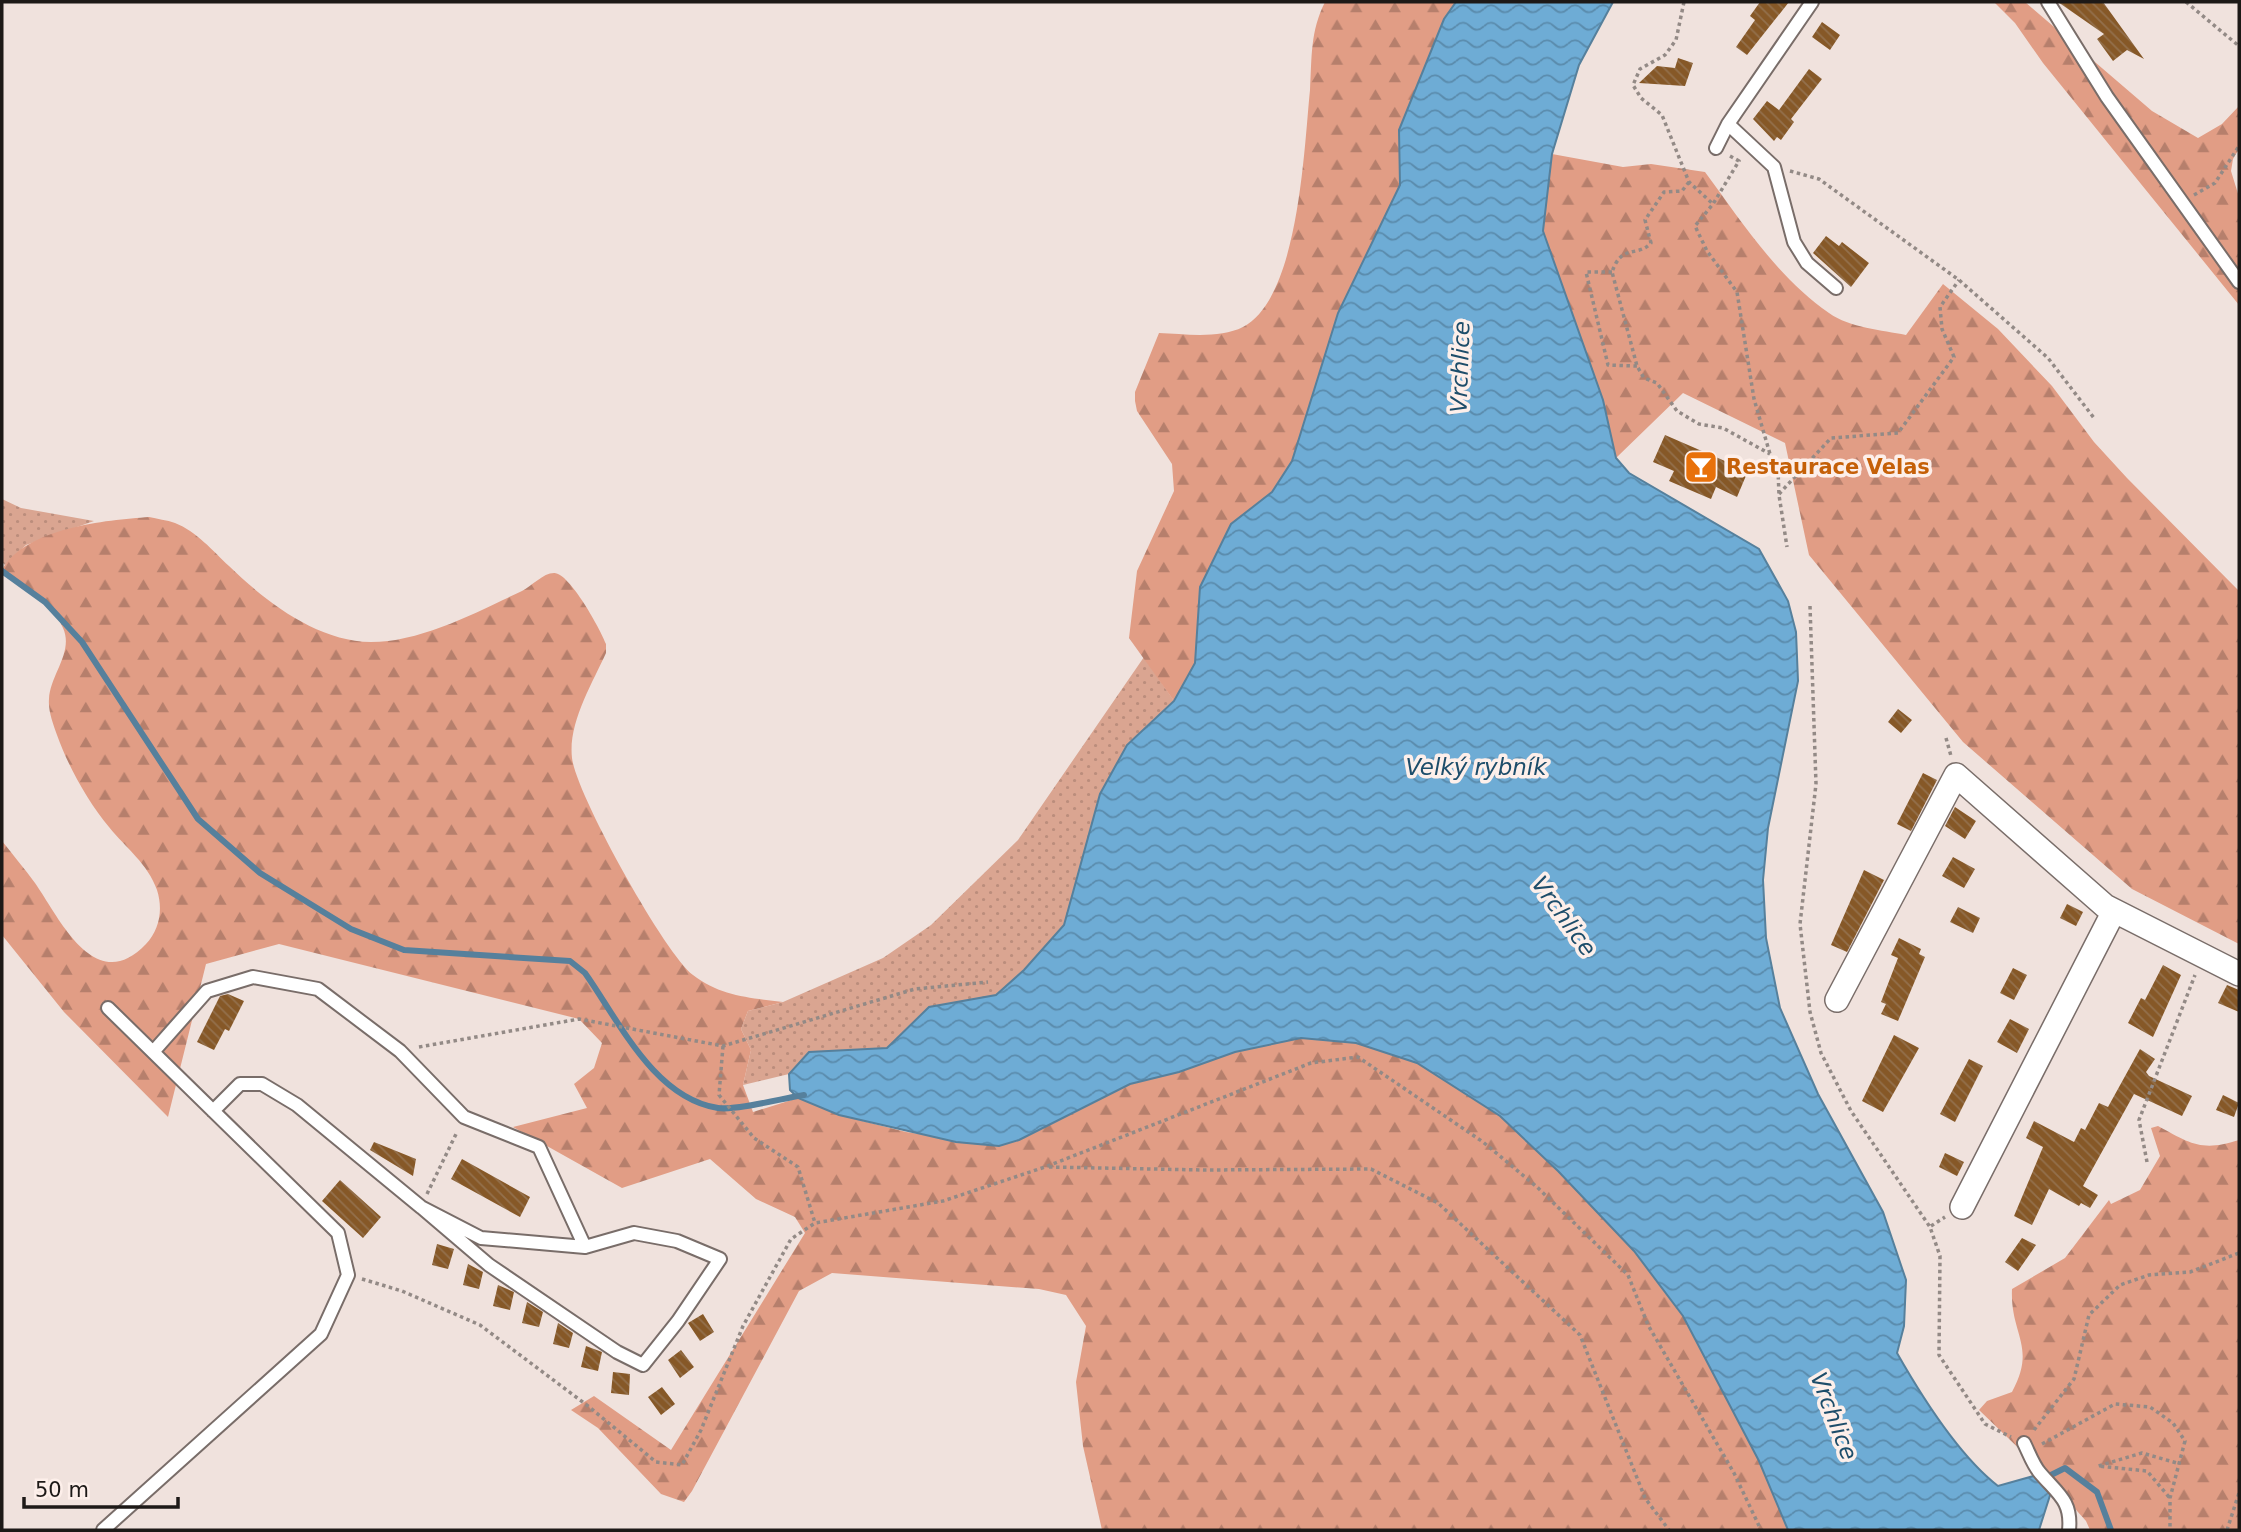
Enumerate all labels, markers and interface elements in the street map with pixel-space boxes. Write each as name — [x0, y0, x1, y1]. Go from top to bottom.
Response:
water label: Vrchlice — [1445, 321, 1475, 413]
bar icon: Restaurace Velas — [1682, 448, 1720, 486]
place label: Restaurace Velas — [1726, 455, 1930, 479]
water label: Velký rybník — [1405, 754, 1548, 780]
water label: Vrchlice — [1526, 871, 1602, 961]
water label: Vrchlice — [1805, 1368, 1863, 1464]
scale bar — [24, 1466, 178, 1510]
text: 50 m — [35, 1478, 89, 1502]

